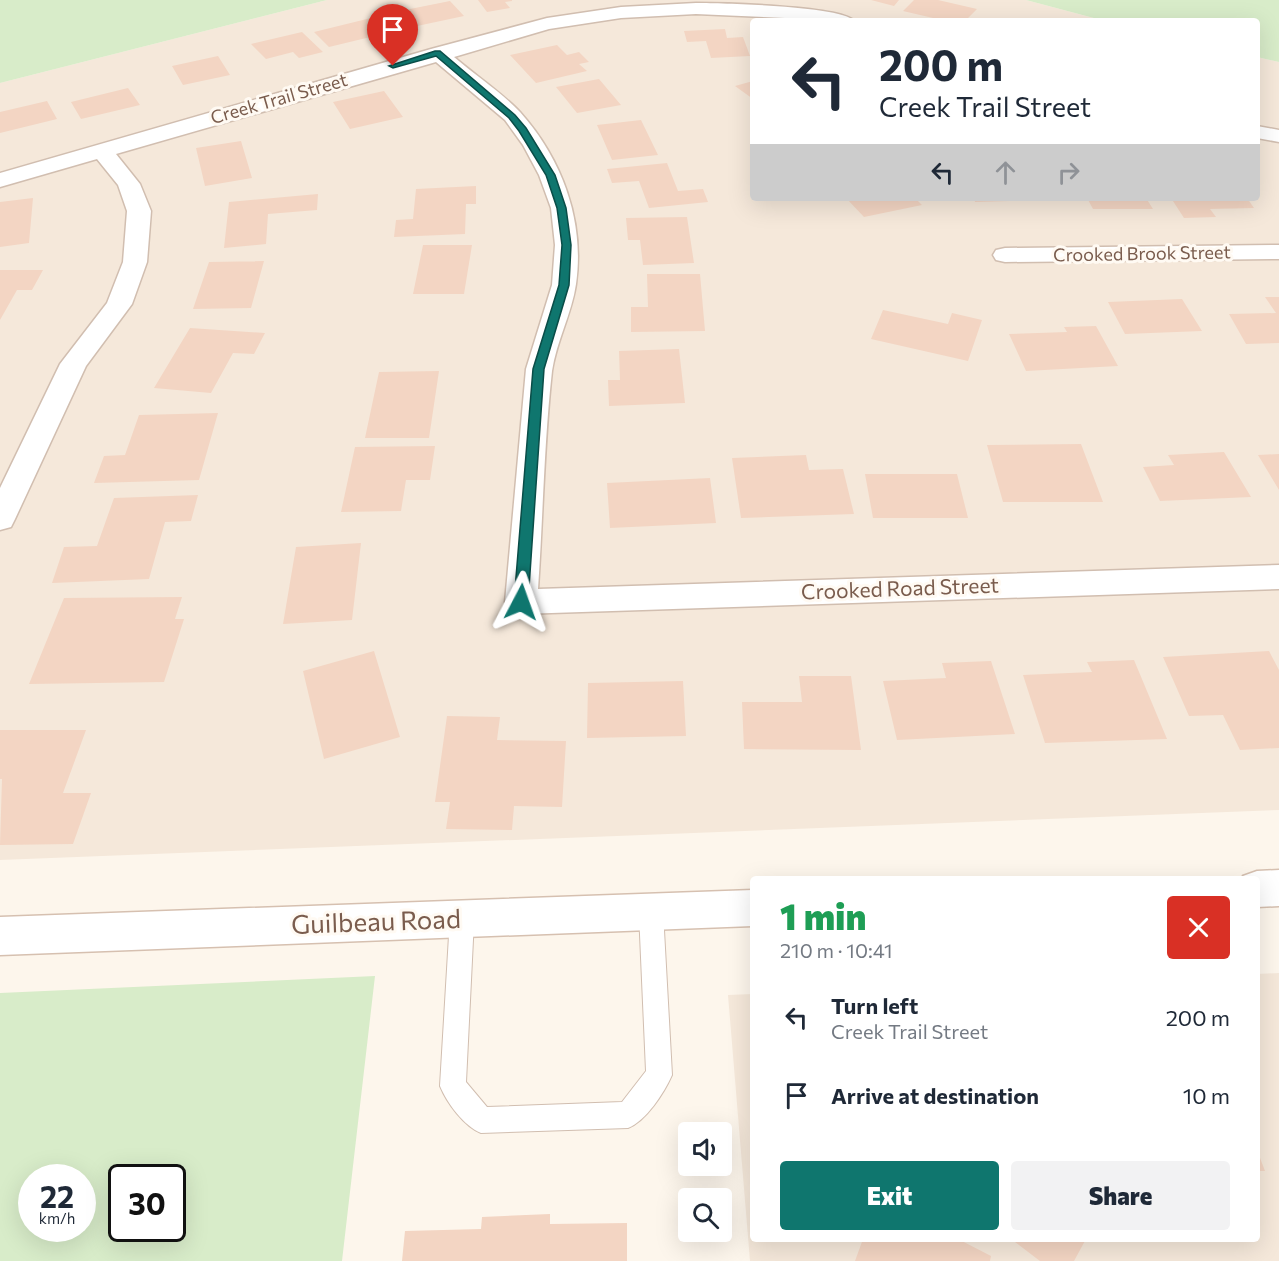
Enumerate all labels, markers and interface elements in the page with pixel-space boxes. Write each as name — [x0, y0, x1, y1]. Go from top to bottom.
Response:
pin — [367, 4, 418, 66]
icon: arrive — [376, 13, 409, 46]
text: 200 m — [879, 38, 1003, 90]
icon: left — [780, 42, 858, 120]
street label: Creek Trail Street — [208, 68, 350, 128]
text: Creek Trail Street — [879, 90, 1091, 123]
icon: left — [926, 156, 959, 189]
icon: ahead — [989, 156, 1022, 189]
icon: right — [1052, 156, 1085, 189]
street label: Crooked Brook Street — [1053, 240, 1231, 266]
position arrow — [489, 570, 553, 634]
street label: Crooked Road Street — [801, 572, 999, 603]
text: 1 min — [780, 893, 866, 937]
button: close — [1167, 896, 1230, 959]
street label: Guilbeau Road — [291, 902, 461, 939]
text: 210 m · 10:41 — [780, 938, 893, 962]
text: Turn left — [831, 992, 918, 1019]
icon: left — [780, 1001, 813, 1034]
text: 200 m — [1166, 1004, 1230, 1031]
text: Creek Trail Street — [831, 1019, 988, 1043]
icon: arrive — [780, 1079, 813, 1112]
text: Arrive at destination — [831, 1082, 1039, 1109]
text: 10 m — [1183, 1082, 1230, 1109]
map controls — [678, 1122, 732, 1242]
button: sound — [678, 1122, 732, 1176]
button: Exit — [780, 1161, 999, 1230]
button: Share — [1011, 1161, 1230, 1230]
speed limit sign: 30 — [108, 1164, 186, 1242]
text: 22 — [40, 1177, 74, 1214]
button: search — [678, 1188, 732, 1242]
text: km/h — [39, 1209, 75, 1227]

